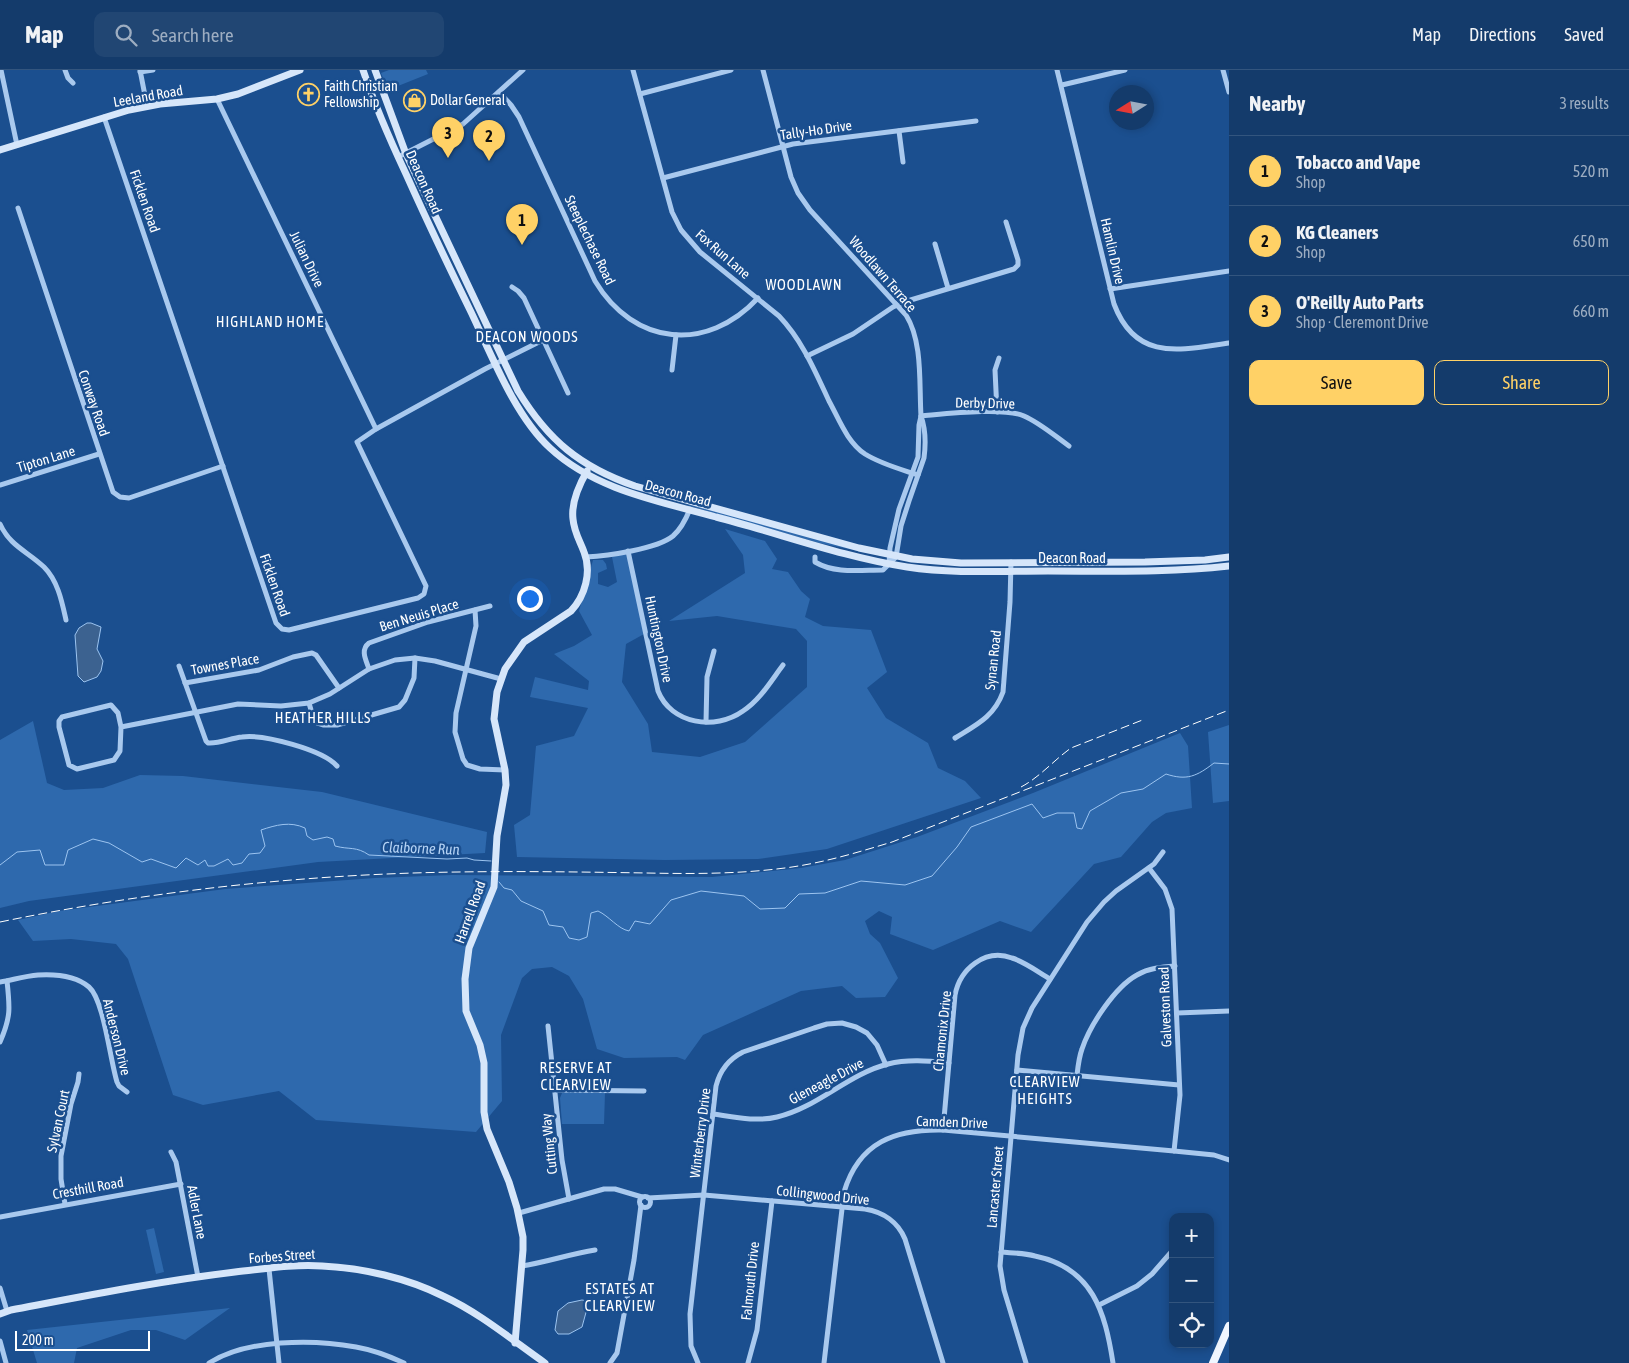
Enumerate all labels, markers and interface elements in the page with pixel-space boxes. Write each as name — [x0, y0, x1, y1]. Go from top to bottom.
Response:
search box — [94, 12, 444, 57]
text: Map — [25, 21, 64, 48]
icon: search — [112, 21, 140, 49]
text: Search here — [152, 24, 234, 46]
text: Map — [1412, 24, 1441, 45]
text: Directions — [1469, 24, 1536, 45]
text: Saved — [1564, 24, 1604, 45]
place label: Faith Christian Fellowship — [324, 78, 398, 110]
street label: Leeland Road — [112, 82, 184, 110]
church icon: Faith Christian Fellowship — [296, 82, 320, 106]
north arrow — [1109, 85, 1154, 130]
shop icon: Dollar General — [402, 88, 426, 112]
text: Nearby — [1249, 91, 1305, 115]
place label: Dollar General — [430, 92, 506, 108]
text: 3 results — [1559, 94, 1609, 112]
pin: 3 — [432, 117, 464, 158]
street label: Tally-Ho Drive — [779, 117, 853, 143]
pin: 2 — [473, 120, 505, 161]
street label: Deacon Road — [403, 148, 445, 216]
text: Tobacco and Vape — [1296, 151, 1420, 173]
text: 1 — [1261, 162, 1269, 180]
text: 520 m — [1573, 162, 1609, 180]
street label: Ficklen Road — [127, 167, 163, 235]
text: Shop — [1296, 173, 1326, 191]
street label: Steeplechase Road — [561, 193, 619, 287]
pin: 1 — [506, 204, 538, 245]
street label: Hamlin Drive — [1098, 216, 1128, 286]
text: KG Cleaners — [1296, 221, 1378, 243]
street label: Fox Run Lane — [692, 226, 754, 282]
street label: Julian Drive — [287, 228, 327, 290]
text: 2 — [1261, 232, 1269, 250]
text: 650 m — [1573, 232, 1609, 250]
street label: Woodlawn Terrace — [846, 233, 920, 315]
text: Shop — [1296, 243, 1326, 261]
district label: WOODLAWN — [765, 276, 843, 293]
text: O'Reilly Auto Parts — [1296, 291, 1424, 313]
text: 3 — [1261, 302, 1269, 320]
text: 660 m — [1573, 302, 1609, 320]
district label: HIGHLAND HOME — [216, 313, 324, 330]
text: Shop · Cleremont Drive — [1296, 313, 1429, 331]
district label: DEACON WOODS — [475, 328, 579, 345]
button: Save — [1249, 360, 1424, 405]
button: Share — [1434, 360, 1609, 405]
street label: Conway Road — [75, 368, 113, 438]
street label: Derby Drive — [955, 394, 1015, 412]
street label: Tipton Lane — [15, 443, 77, 475]
street label: Deacon Road — [643, 476, 713, 510]
street label: Deacon Road — [1038, 550, 1106, 566]
street label: Ficklen Road — [257, 551, 293, 619]
your location — [517, 586, 543, 612]
street label: Huntington Drive — [642, 594, 676, 684]
street label: Ben Neuis Place — [378, 595, 460, 635]
street label: Synan Road — [982, 629, 1004, 691]
street label: Townes Place — [190, 650, 260, 678]
district label: HEATHER HILLS — [275, 709, 371, 726]
water label: Claiborne Run — [382, 838, 460, 858]
street label: Harrell Road — [451, 879, 489, 945]
street label: Galveston Road — [1156, 967, 1174, 1047]
street label: Chamonix Drive — [930, 990, 954, 1072]
street label: Anderson Drive — [100, 997, 134, 1077]
street label: Gleneagle Drive — [786, 1055, 866, 1107]
district label: RESERVE AT CLEARVIEW — [539, 1059, 613, 1093]
district label: CLEARVIEW HEIGHTS — [1009, 1073, 1081, 1107]
street label: Winterberry Drive — [687, 1087, 713, 1179]
street label: Sylvan Court — [44, 1088, 72, 1154]
street label: Cutting Way — [538, 1113, 560, 1175]
street label: Camden Drive — [916, 1113, 988, 1131]
street label: Lancaster Street — [983, 1145, 1007, 1229]
street label: Cresthill Road — [51, 1174, 125, 1202]
street label: Collingwood Drive — [776, 1182, 870, 1208]
street label: Adler Lane — [184, 1184, 210, 1240]
map controls — [1169, 1213, 1214, 1348]
button: + — [1169, 1213, 1214, 1258]
street label: Falmouth Drive — [738, 1241, 762, 1321]
street label: Forbes Street — [248, 1246, 316, 1266]
button: − — [1169, 1258, 1214, 1303]
district label: ESTATES AT CLEARVIEW — [584, 1280, 656, 1314]
button: locate — [1169, 1303, 1214, 1348]
scale bar — [15, 1328, 150, 1351]
text: 200 m — [22, 1332, 54, 1348]

